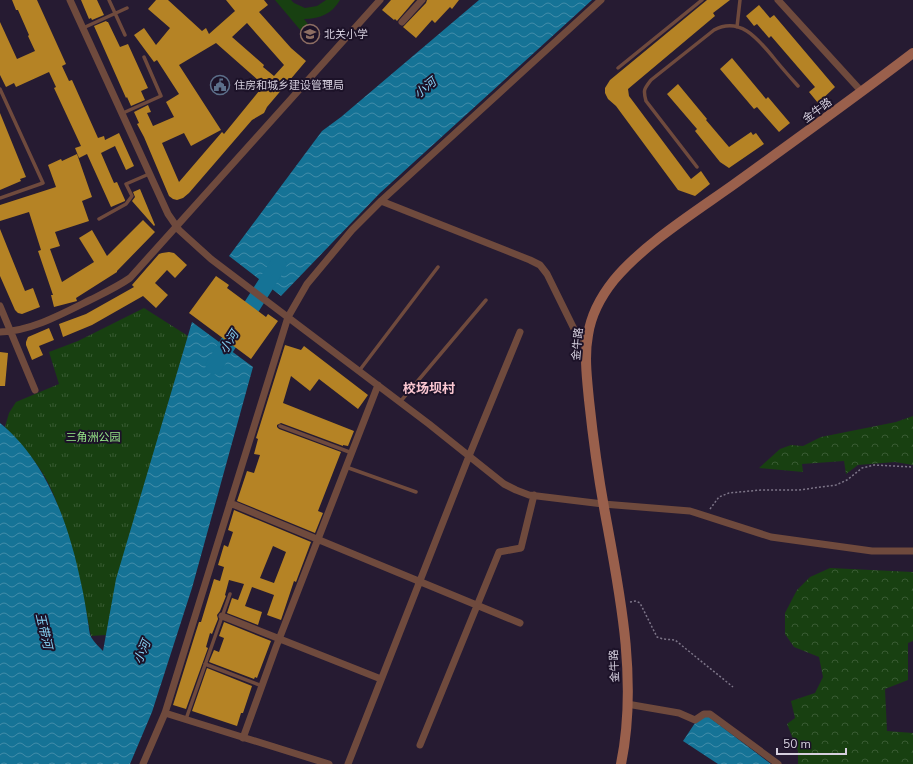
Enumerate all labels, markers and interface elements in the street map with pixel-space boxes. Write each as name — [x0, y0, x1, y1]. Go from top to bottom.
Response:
school or university icon: 北关小学 — [299, 23, 321, 45]
place label: 北关小学 — [324, 27, 368, 42]
water label: 小河 — [411, 73, 441, 102]
public building icon: 住房和城乡建设管理局 — [209, 74, 231, 96]
place label: 住房和城乡建设管理局 — [234, 78, 344, 93]
street label: 金牛路 — [800, 95, 835, 126]
water label: 小河 — [216, 326, 243, 356]
street label: 金牛路 — [569, 327, 586, 361]
district label: 校场坝村 — [403, 380, 455, 398]
park label: 三角洲公园 — [66, 430, 121, 445]
water label: 玉带河 — [32, 612, 56, 652]
water label: 小河 — [130, 636, 155, 666]
street label: 金牛路 — [606, 649, 623, 683]
scale bar — [777, 730, 846, 756]
text: 50 m — [783, 736, 811, 752]

